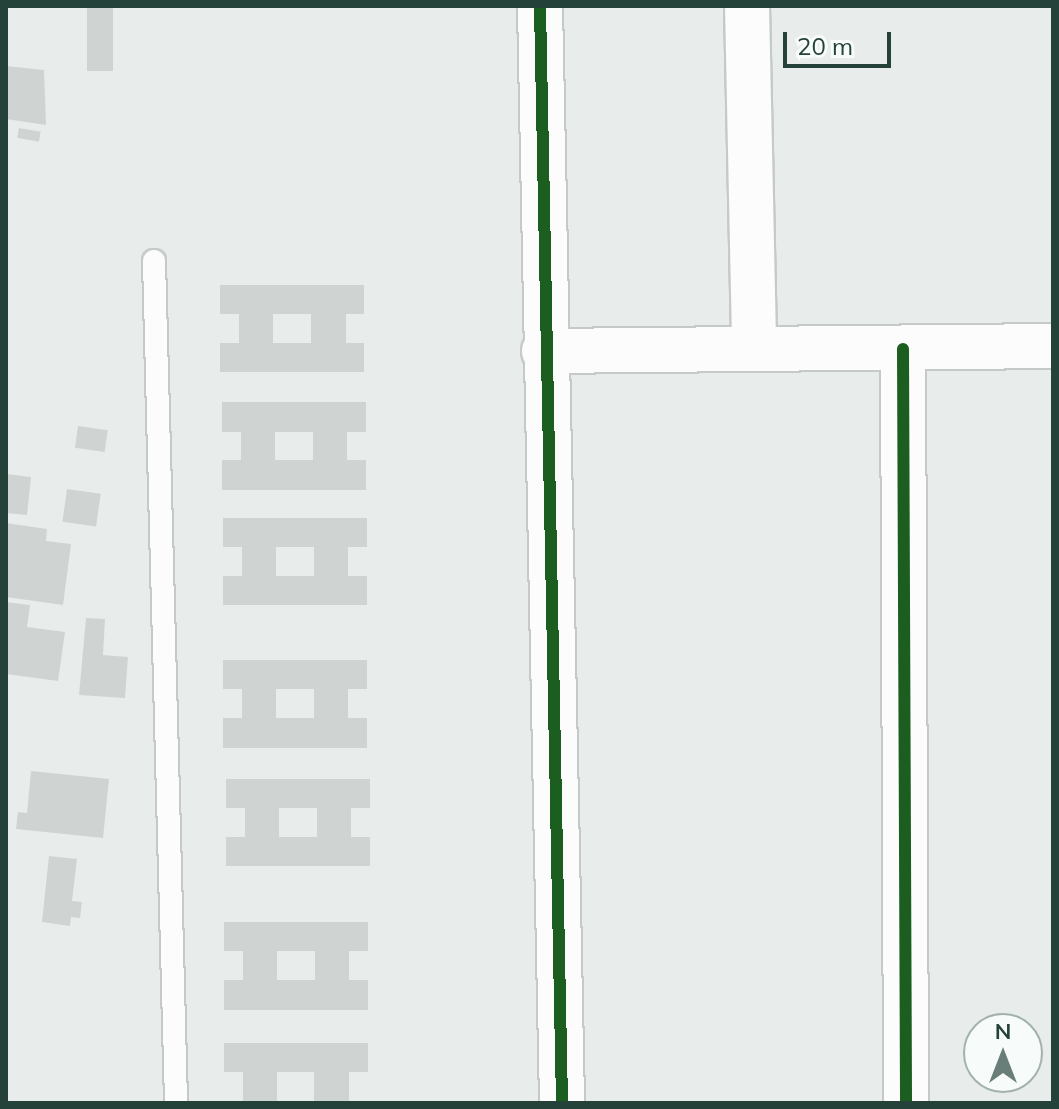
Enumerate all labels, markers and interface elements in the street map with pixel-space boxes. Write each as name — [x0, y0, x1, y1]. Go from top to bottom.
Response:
scale bar — [787, 16, 895, 66]
text: 20 m — [797, 31, 853, 61]
north arrow — [963, 1013, 1043, 1093]
text: N — [995, 1017, 1011, 1045]

